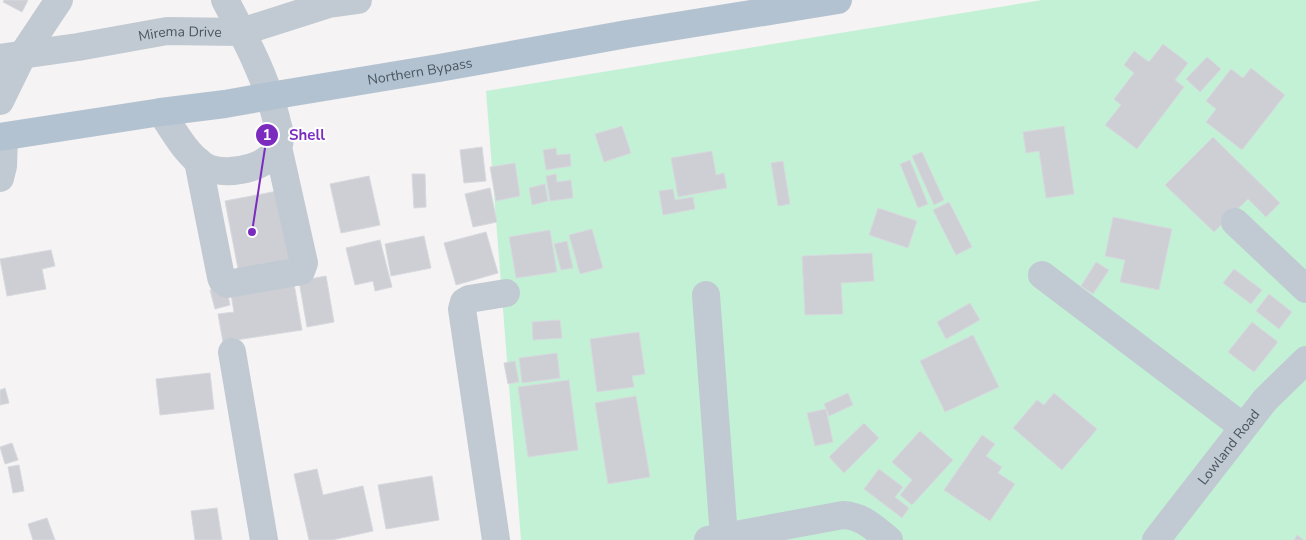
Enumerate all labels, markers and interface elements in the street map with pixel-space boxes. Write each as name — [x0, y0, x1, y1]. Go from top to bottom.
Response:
street label: Mirema Drive — [137, 22, 222, 46]
street label: Northern Bypass — [366, 53, 474, 90]
callout: Shell — [254, 120, 335, 150]
text: 1 — [262, 125, 272, 145]
text: Shell — [289, 125, 325, 145]
street label: Lowland Road — [1193, 405, 1264, 489]

